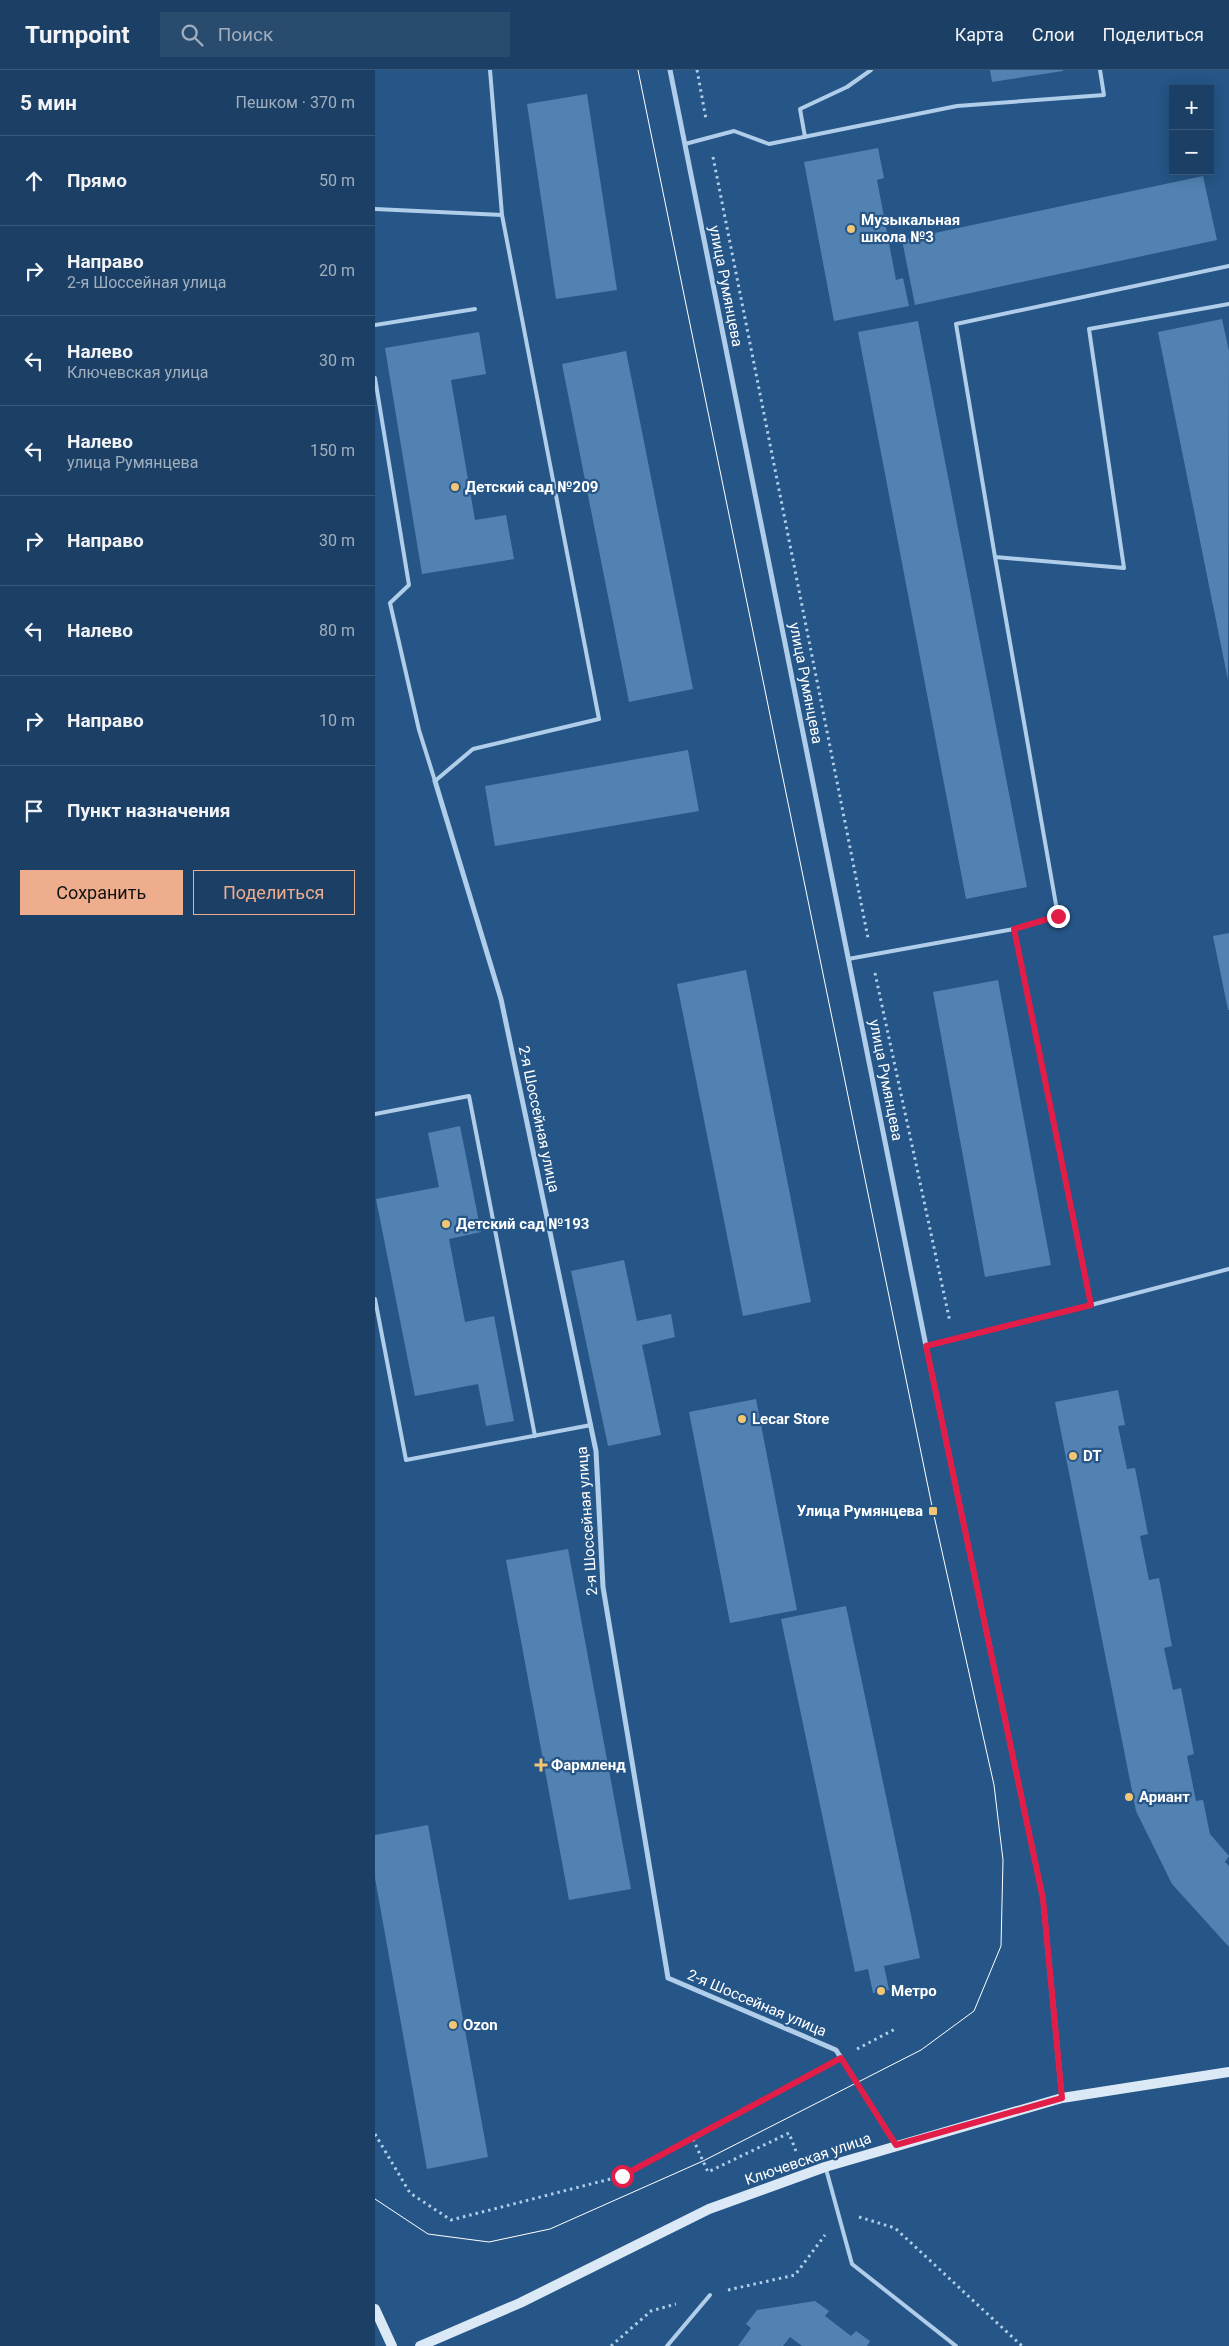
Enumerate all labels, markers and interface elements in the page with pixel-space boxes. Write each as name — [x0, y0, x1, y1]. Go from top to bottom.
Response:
search box — [160, 12, 510, 57]
text: Turnpoint — [25, 21, 130, 49]
icon: search — [178, 21, 206, 49]
text: Поиск — [218, 23, 273, 46]
text: Карта — [955, 24, 1004, 45]
text: Слои — [1032, 24, 1075, 45]
text: Поделиться — [1103, 24, 1204, 45]
map controls — [1169, 85, 1214, 175]
button: + — [1169, 85, 1214, 130]
text: 5 мин — [20, 91, 77, 115]
text: Пешком · 370 m — [236, 93, 355, 112]
button: − — [1169, 130, 1214, 175]
icon: ahead — [20, 167, 48, 195]
text: Прямо — [67, 169, 127, 192]
text: 50 m — [319, 171, 355, 190]
place label: Музыкальная школа №3 — [861, 211, 960, 246]
marker: Музыкальная школа №3 — [845, 223, 857, 235]
street label: улица Румянцева — [705, 224, 747, 348]
text: Направо — [67, 250, 144, 273]
icon: right — [20, 257, 48, 285]
text: 20 m — [319, 261, 355, 280]
text: 2-я Шоссейная улица — [67, 273, 226, 292]
text: Налево — [67, 340, 133, 363]
icon: left — [20, 347, 48, 375]
text: 30 m — [319, 351, 355, 370]
text: Ключевская улица — [67, 363, 208, 382]
text: Налево — [67, 430, 133, 453]
icon: left — [20, 437, 48, 465]
text: 150 m — [310, 441, 355, 460]
text: улица Румянцева — [67, 453, 198, 472]
place label: Детский сад №209 — [465, 478, 598, 496]
marker: Детский сад №209 — [449, 481, 461, 493]
icon: right — [20, 527, 48, 555]
text: Направо — [67, 529, 144, 552]
text: 30 m — [319, 531, 355, 550]
icon: left — [20, 617, 48, 645]
text: Налево — [67, 619, 133, 642]
text: 80 m — [319, 621, 355, 640]
street label: улица Румянцева — [785, 621, 827, 745]
icon: right — [20, 707, 48, 735]
text: Направо — [67, 709, 144, 732]
text: 10 m — [319, 711, 355, 730]
icon: arrive — [20, 797, 48, 825]
text: Пункт назначения — [67, 799, 230, 822]
button: Сохранить — [20, 870, 183, 915]
button: Поделиться — [193, 870, 355, 915]
route end — [1047, 905, 1070, 928]
street label: улица Румянцева — [865, 1018, 907, 1142]
street label: 2-я Шоссейная улица — [515, 1044, 563, 1194]
place label: Детский сад №193 — [456, 1215, 589, 1233]
marker: Детский сад №193 — [440, 1218, 452, 1230]
place label: Lecar Store — [752, 1410, 829, 1428]
marker: Lecar Store — [736, 1413, 748, 1425]
street label: 2-я Шоссейная улица — [573, 1446, 601, 1596]
place label: DT — [1083, 1447, 1102, 1465]
marker: DT — [1067, 1450, 1079, 1462]
place label: Улица Румянцева — [797, 1502, 923, 1520]
marker: Улица Румянцева — [927, 1505, 939, 1517]
place label: Фармленд — [551, 1756, 626, 1774]
marker: Фармленд — [535, 1759, 547, 1771]
place label: Ариант — [1139, 1788, 1190, 1806]
marker: Ариант — [1123, 1791, 1135, 1803]
street label: 2-я Шоссейная улица — [685, 1966, 829, 2040]
place label: Метро — [891, 1982, 937, 2000]
marker: Метро — [875, 1985, 887, 1997]
place label: Ozon — [463, 2016, 498, 2034]
marker: Ozon — [447, 2019, 459, 2031]
street label: Ключевская улица — [742, 2129, 874, 2189]
route start — [611, 2165, 634, 2188]

